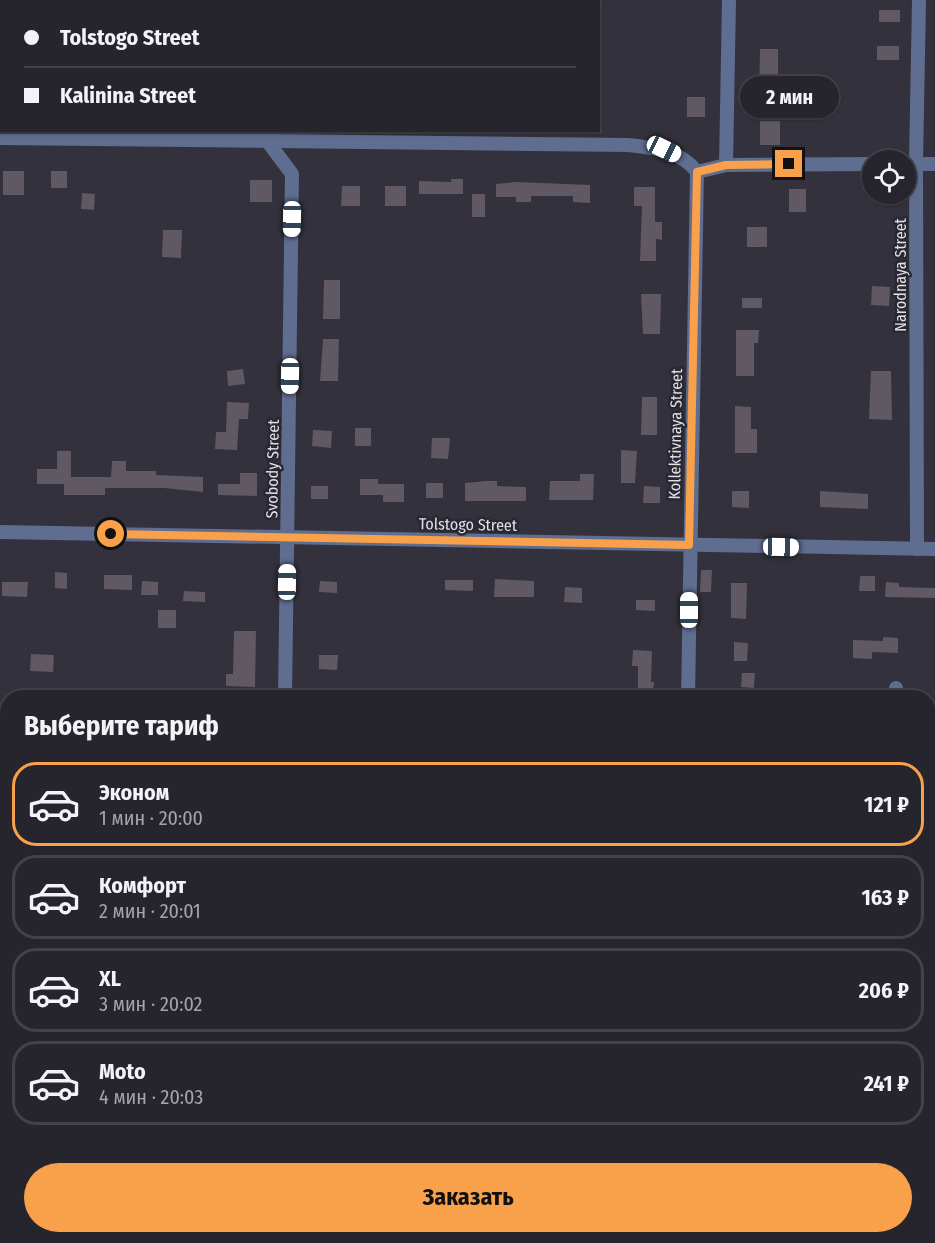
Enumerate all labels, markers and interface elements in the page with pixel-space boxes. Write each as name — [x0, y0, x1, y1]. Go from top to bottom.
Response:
text: Tolstogo Street — [60, 24, 199, 51]
callout: 2 мин — [740, 77, 838, 119]
text: Kalinina Street — [60, 82, 196, 109]
text: 2 мин — [766, 85, 813, 109]
car — [644, 133, 684, 165]
route end — [775, 150, 802, 177]
map controls — [862, 150, 916, 204]
button: locate — [862, 150, 916, 204]
car — [283, 201, 301, 237]
street label: Narodnaya Street — [891, 217, 910, 332]
car — [281, 358, 299, 394]
street label: Kollektivnaya Street — [665, 368, 686, 500]
street label: Svobody Street — [262, 419, 283, 519]
street label: Tolstogo Street — [419, 514, 518, 535]
route start — [97, 520, 124, 547]
car — [763, 538, 799, 556]
car — [278, 564, 296, 600]
car — [680, 592, 698, 628]
text: Выберите тариф — [24, 710, 219, 742]
icon: car — [27, 777, 81, 831]
text: Эконом — [99, 779, 169, 806]
text: 121 ₽ — [864, 791, 909, 818]
text: 1 мин · 20:00 — [99, 806, 203, 830]
icon: car — [27, 870, 81, 924]
text: Комфорт — [99, 872, 186, 899]
text: 163 ₽ — [861, 884, 909, 911]
text: 2 мин · 20:01 — [99, 899, 201, 923]
icon: car — [27, 963, 81, 1017]
text: XL — [99, 965, 121, 992]
text: 206 ₽ — [859, 977, 909, 1004]
text: 3 мин · 20:02 — [99, 992, 202, 1016]
icon: car — [27, 1056, 81, 1110]
text: Moto — [99, 1058, 146, 1085]
text: 241 ₽ — [864, 1070, 909, 1097]
text: 4 мин · 20:03 — [99, 1085, 203, 1109]
button: Заказать — [24, 1163, 912, 1232]

